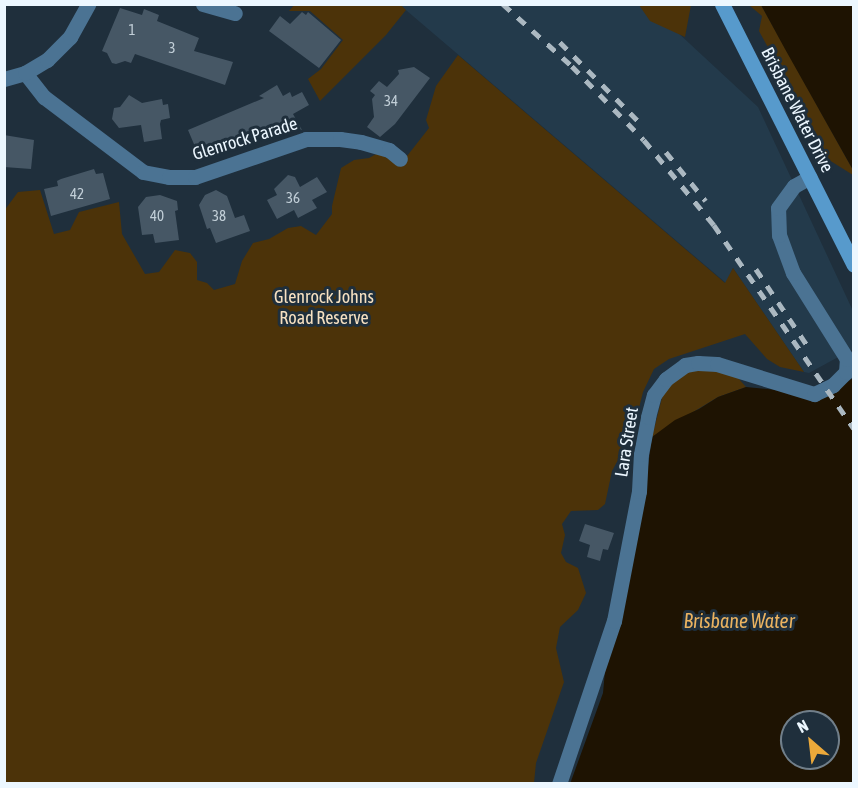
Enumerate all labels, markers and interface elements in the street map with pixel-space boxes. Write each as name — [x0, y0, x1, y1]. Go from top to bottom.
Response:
house number: 1 — [128, 21, 136, 39]
house number: 3 — [168, 39, 176, 57]
street label: Brisbane Water Drive — [756, 44, 838, 176]
house number: 34 — [384, 92, 398, 110]
street label: Glenrock Parade — [190, 113, 300, 165]
house number: 42 — [70, 185, 84, 203]
house number: 36 — [286, 189, 300, 207]
house number: 40 — [150, 207, 164, 225]
house number: 38 — [212, 207, 226, 225]
park label: Glenrock Johns Road Reserve — [274, 287, 374, 330]
street label: Lara Street — [611, 405, 643, 479]
water label: Brisbane Water — [683, 608, 795, 632]
north arrow — [780, 710, 840, 770]
text: N — [794, 716, 811, 736]

